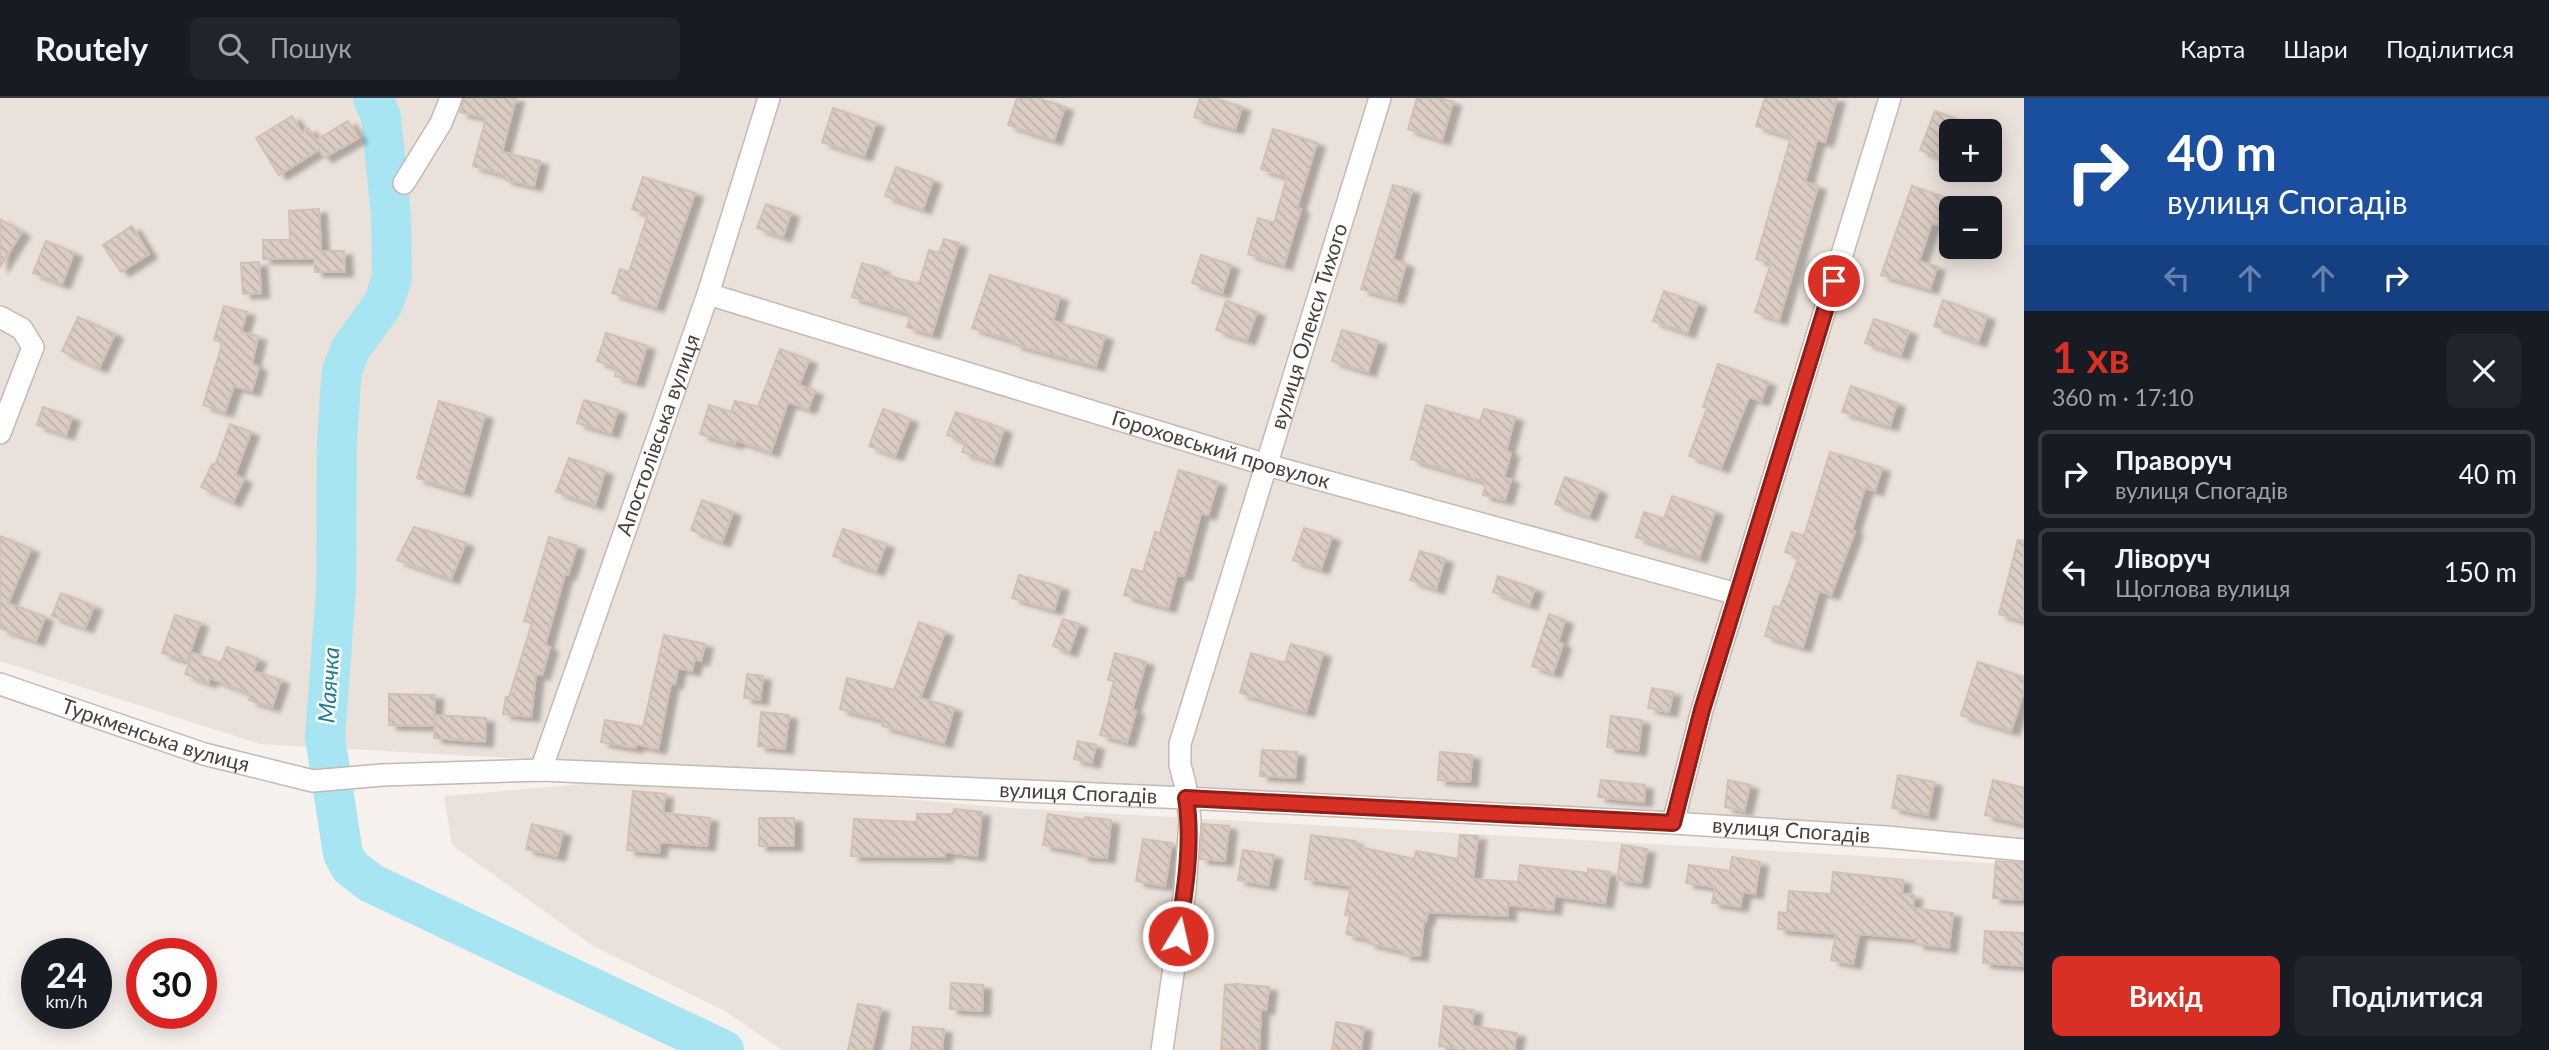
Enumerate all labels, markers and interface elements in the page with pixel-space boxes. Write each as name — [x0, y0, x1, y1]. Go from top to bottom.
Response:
search box — [190, 17, 680, 80]
text: Routely — [35, 28, 148, 68]
icon: search — [214, 29, 252, 67]
text: Пошук — [270, 32, 352, 64]
text: Карта — [2180, 34, 2245, 63]
text: Шари — [2283, 34, 2348, 63]
text: Поділитися — [2386, 34, 2514, 63]
map controls — [1939, 119, 2002, 259]
button: + — [1939, 119, 2002, 182]
text: 40 m — [2167, 123, 2277, 181]
icon: right — [2052, 126, 2143, 217]
text: вулиця Спогадів — [2167, 182, 2408, 221]
button: − — [1939, 196, 2002, 259]
street label: вулиця Олекси Тихого — [1264, 220, 1352, 432]
pin — [1804, 251, 1864, 311]
icon: left — [2158, 259, 2196, 297]
icon: ahead — [2231, 259, 2269, 297]
icon: ahead — [2304, 259, 2342, 297]
icon: right — [2377, 259, 2415, 297]
icon: arrive — [1815, 262, 1853, 300]
street label: Апостолівська вулиця — [610, 330, 704, 539]
text: 1 хв — [2052, 332, 2130, 382]
button: close — [2447, 334, 2521, 408]
text: 360 m · 17:10 — [2052, 383, 2194, 411]
street label: Гороховський провулок — [1109, 404, 1333, 493]
text: Праворуч — [2115, 444, 2232, 476]
icon: right — [2056, 455, 2094, 493]
text: 40 m — [2459, 458, 2517, 490]
text: вулиця Спогадів — [2115, 476, 2288, 504]
text: Ліворуч — [2115, 542, 2211, 574]
icon: left — [2056, 553, 2094, 591]
text: 150 m — [2444, 556, 2517, 588]
text: Щоглова вулиця — [2115, 574, 2290, 602]
water label: Маячка — [311, 646, 345, 724]
street label: Туркменська вулиця — [59, 692, 252, 776]
street label: вулиця Спогадів — [999, 776, 1158, 808]
street label: вулиця Спогадів — [1712, 812, 1871, 847]
position arrow — [1141, 899, 1215, 973]
speed limit sign: 30 — [126, 938, 217, 1029]
text: 24 — [46, 953, 87, 995]
button: Вихід — [2052, 956, 2280, 1036]
button: Поділитися — [2294, 956, 2521, 1036]
text: km/h — [45, 990, 88, 1012]

